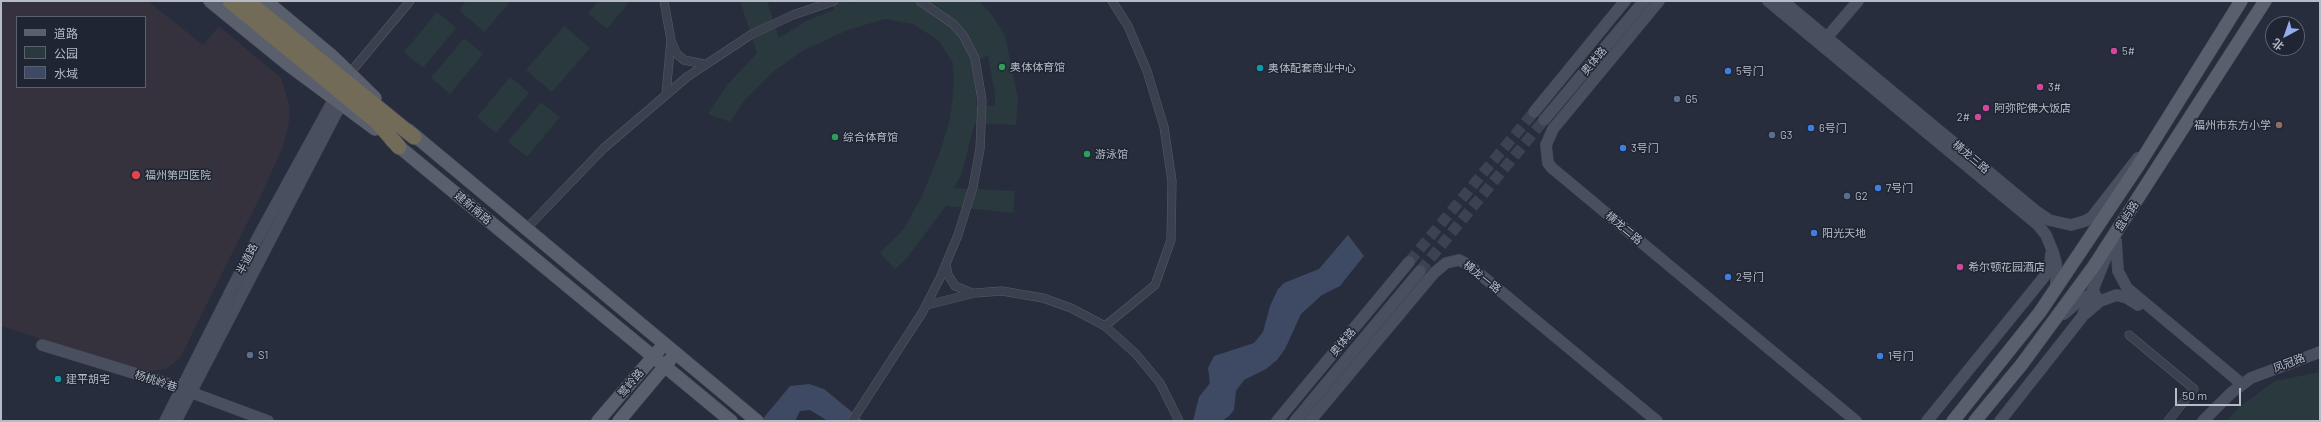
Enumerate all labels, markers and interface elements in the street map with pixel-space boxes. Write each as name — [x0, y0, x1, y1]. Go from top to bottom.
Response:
legend — [16, 16, 146, 88]
north arrow — [2265, 16, 2305, 56]
text: 道路 — [54, 26, 78, 40]
text: 北 — [2269, 36, 2286, 53]
street label: 奥体路 — [1578, 44, 1610, 78]
place label: 5# — [2122, 44, 2135, 58]
text: 公园 — [54, 46, 78, 60]
marker: 5# — [2109, 46, 2119, 56]
place label: 奥体体育馆 — [1010, 60, 1065, 74]
place label: 奥体配套商业中心 — [1268, 61, 1356, 75]
marker: 奥体体育馆 — [997, 62, 1007, 72]
marker: 奥体配套商业中心 — [1255, 63, 1265, 73]
place label: 5号门 — [1736, 64, 1764, 78]
text: 水域 — [54, 66, 78, 80]
marker: 5号门 — [1723, 66, 1733, 76]
place label: 3# — [2048, 80, 2061, 94]
marker: 3# — [2035, 82, 2045, 92]
place label: G5 — [1685, 92, 1697, 106]
marker: G5 — [1672, 94, 1682, 104]
place label: 阿弥陀佛大饭店 — [1994, 101, 2071, 115]
marker: 阿弥陀佛大饭店 — [1981, 103, 1991, 113]
place label: 2# — [1957, 110, 1970, 124]
marker: 2# — [1973, 112, 1983, 122]
place label: 福州市东方小学 — [2194, 118, 2271, 132]
marker: 福州市东方小学 — [2274, 120, 2284, 130]
place label: 6号门 — [1819, 121, 1847, 135]
marker: 6号门 — [1806, 123, 1816, 133]
place label: G3 — [1780, 128, 1792, 142]
place label: 综合体育馆 — [843, 130, 898, 144]
marker: G3 — [1767, 130, 1777, 140]
marker: 综合体育馆 — [830, 132, 840, 142]
street label: 横龙三路 — [1950, 138, 1992, 176]
place label: 3号门 — [1631, 141, 1659, 155]
marker: 3号门 — [1618, 143, 1628, 153]
place label: 游泳馆 — [1095, 147, 1128, 161]
marker: 游泳馆 — [1082, 149, 1092, 159]
place label: 福州第四医院 — [145, 168, 211, 182]
marker: 福州第四医院 — [130, 169, 142, 181]
place label: 7号门 — [1886, 181, 1913, 195]
marker: 7号门 — [1873, 183, 1883, 193]
street label: 建新南路 — [452, 189, 494, 227]
place label: G2 — [1855, 189, 1868, 203]
marker: G2 — [1842, 191, 1852, 201]
street label: 盘屿路 — [2112, 199, 2142, 233]
street label: 横龙二路 — [1603, 209, 1645, 247]
place label: 阳光天地 — [1822, 226, 1866, 240]
marker: 阳光天地 — [1809, 228, 1819, 238]
street label: 半道路 — [234, 241, 260, 277]
street label: 横龙一路 — [1461, 258, 1503, 296]
place label: 希尔顿花园酒店 — [1968, 260, 2045, 274]
marker: 希尔顿花园酒店 — [1955, 262, 1965, 272]
place label: 2号门 — [1736, 270, 1764, 284]
marker: 2号门 — [1723, 272, 1733, 282]
street label: 奥体路 — [1327, 325, 1359, 359]
place label: S1 — [258, 348, 268, 362]
place label: 1号门 — [1888, 349, 1914, 363]
marker: S1 — [245, 350, 255, 360]
marker: 1号门 — [1875, 351, 1885, 361]
street label: 凤冠路 — [2271, 351, 2307, 375]
street label: 鹭岭路 — [615, 366, 647, 400]
street label: 杨桃岭巷 — [133, 368, 179, 394]
place label: 建平胡宅 — [66, 372, 110, 386]
marker: 建平胡宅 — [53, 374, 63, 384]
scale bar — [2177, 380, 2243, 406]
text: 50 m — [2182, 388, 2207, 402]

